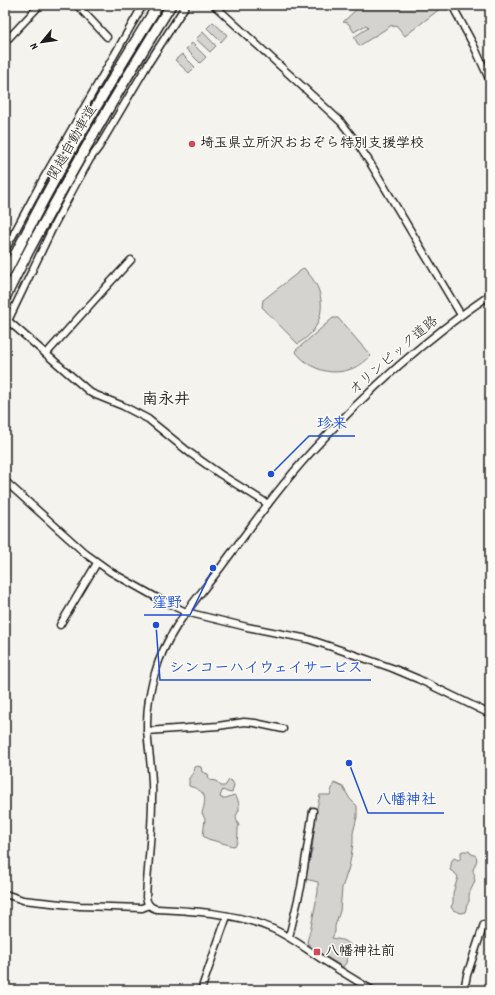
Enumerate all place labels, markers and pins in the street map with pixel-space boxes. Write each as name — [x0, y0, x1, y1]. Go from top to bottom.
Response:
place label: 埼玉県立所沢おおぞら特別支援学校 — [200, 134, 424, 154]
marker: 埼玉県立所沢おおぞら特別支援学校 — [187, 139, 197, 149]
callout: 珍来 — [309, 409, 355, 436]
callout: 窪野 — [144, 588, 190, 615]
callout: シンコーハイウェイサービス — [160, 653, 371, 680]
callout: 八幡神社 — [368, 786, 444, 813]
place label: 八幡神社前 — [325, 942, 395, 962]
marker: 八幡神社前 — [312, 947, 322, 957]

